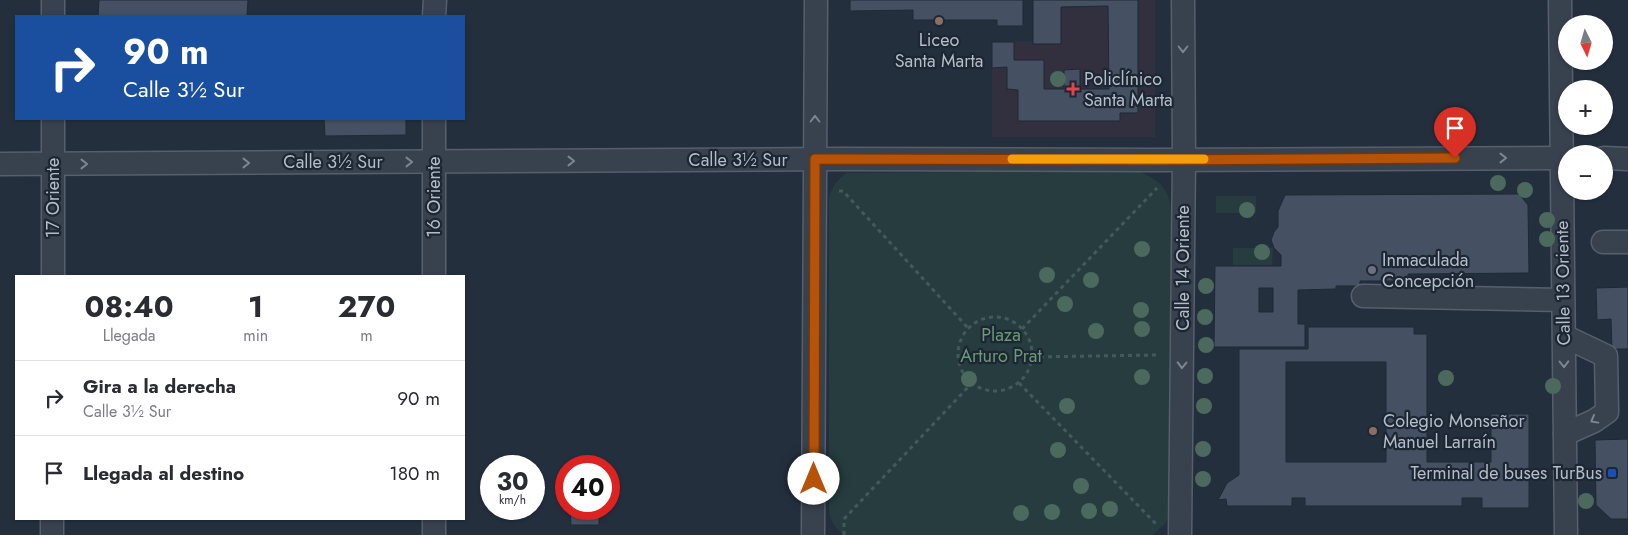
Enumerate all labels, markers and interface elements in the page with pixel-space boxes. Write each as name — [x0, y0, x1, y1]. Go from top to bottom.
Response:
marker: Liceo Santa Marta — [933, 15, 945, 27]
north arrow — [1558, 15, 1612, 70]
map controls — [1558, 15, 1613, 200]
text: 90 m — [123, 27, 209, 77]
place label: Liceo Santa Marta — [895, 27, 983, 74]
icon: right — [40, 35, 105, 100]
one-way arrow — [1178, 45, 1188, 53]
place label: Policlínico Santa Marta — [1084, 66, 1173, 113]
text: Calle 3½ Sur — [123, 73, 245, 105]
button: + — [1558, 80, 1613, 135]
marker: Policlínico Santa Marta — [1066, 82, 1080, 96]
pin — [1434, 107, 1476, 158]
icon: arrive — [1441, 114, 1469, 142]
one-way arrow — [810, 115, 820, 122]
button: − — [1558, 145, 1613, 200]
street label: Calle 3½ Sur — [688, 147, 789, 173]
street label: Calle 3½ Sur — [283, 149, 384, 175]
one-way arrow — [1500, 153, 1508, 163]
street label: 16 Oriente — [421, 156, 447, 238]
one-way arrow — [568, 156, 575, 166]
one-way arrow — [405, 157, 413, 167]
street label: 17 Oriente — [40, 158, 66, 238]
one-way arrow — [242, 158, 250, 168]
one-way arrow — [80, 159, 88, 169]
street label: Calle 14 Oriente — [1170, 205, 1196, 331]
street label: Calle 13 Oriente — [1549, 220, 1577, 346]
place label: Inmaculada Concepción — [1382, 247, 1474, 294]
marker: Inmaculada Concepción — [1366, 264, 1378, 276]
text: 08:40 — [85, 285, 174, 328]
text: 1 — [248, 285, 263, 328]
text: 270 — [338, 285, 395, 328]
park label: Plaza Arturo Prat — [960, 322, 1042, 369]
text: Llegada — [103, 324, 155, 347]
text: min — [243, 324, 268, 347]
text: m — [360, 324, 373, 347]
one-way arrow — [1559, 360, 1569, 368]
one-way arrow — [1177, 361, 1187, 369]
text: Gira a la derecha — [83, 373, 236, 400]
icon: right — [40, 384, 68, 412]
text: 90 m — [397, 385, 440, 412]
text: Calle 3½ Sur — [83, 400, 171, 423]
place label: Colegio Monseñor Manuel Larraín — [1383, 408, 1525, 455]
one-way arrow — [1590, 414, 1599, 424]
marker: Colegio Monseñor Manuel Larraín — [1367, 425, 1379, 437]
position arrow — [787, 452, 839, 504]
speed limit sign: 40 — [555, 455, 620, 520]
icon: arrive — [40, 459, 68, 487]
text: Llegada al destino — [83, 460, 244, 487]
text: 180 m — [389, 460, 440, 487]
place label: Terminal de buses TurBus — [1410, 460, 1602, 486]
text: 30 — [496, 463, 529, 499]
marker: Terminal de buses TurBus — [1606, 467, 1618, 479]
text: km/h — [499, 491, 526, 509]

